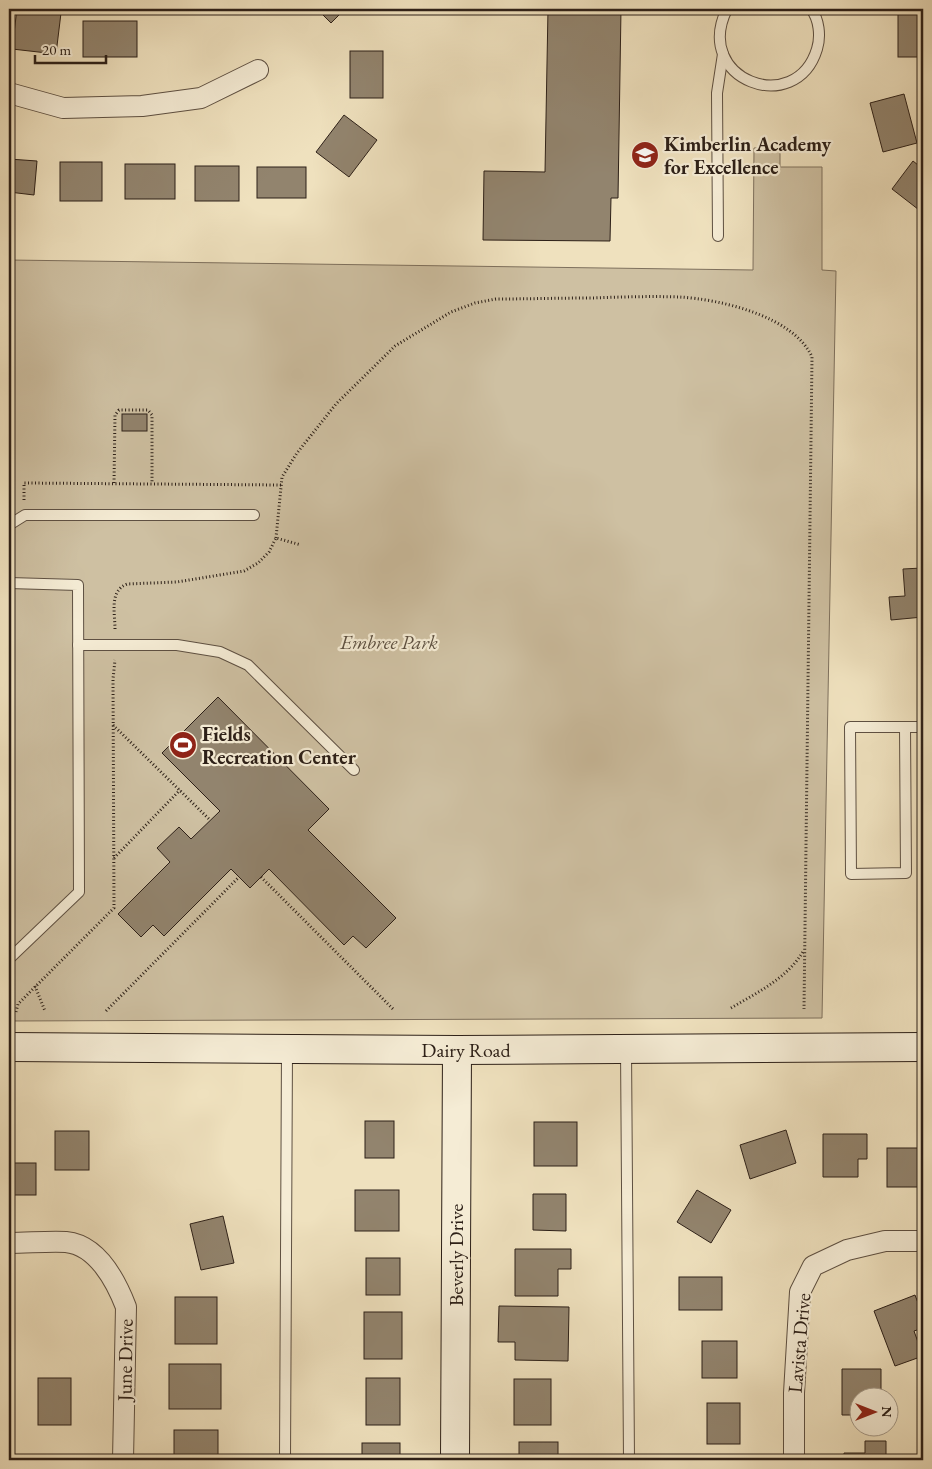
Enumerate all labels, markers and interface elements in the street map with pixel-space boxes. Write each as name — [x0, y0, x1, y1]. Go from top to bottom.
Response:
scale bar — [35, 32, 106, 64]
text: 20 m — [42, 40, 71, 59]
place label: Kimberlin Academy for Excellence — [664, 131, 832, 180]
school or university icon: Kimberlin Academy for Excellence — [630, 140, 660, 170]
park label: Embree Park — [339, 629, 438, 655]
place label: Fields Recreation Center — [202, 721, 357, 770]
sports icon: Fields Recreation Center — [168, 730, 198, 760]
street label: Dairy Road — [421, 1037, 512, 1063]
street label: Beverly Drive — [443, 1204, 469, 1306]
street label: Lavista Drive — [782, 1292, 816, 1394]
street label: June Drive — [111, 1318, 139, 1403]
north arrow — [850, 1386, 900, 1436]
text: N — [878, 1406, 896, 1418]

